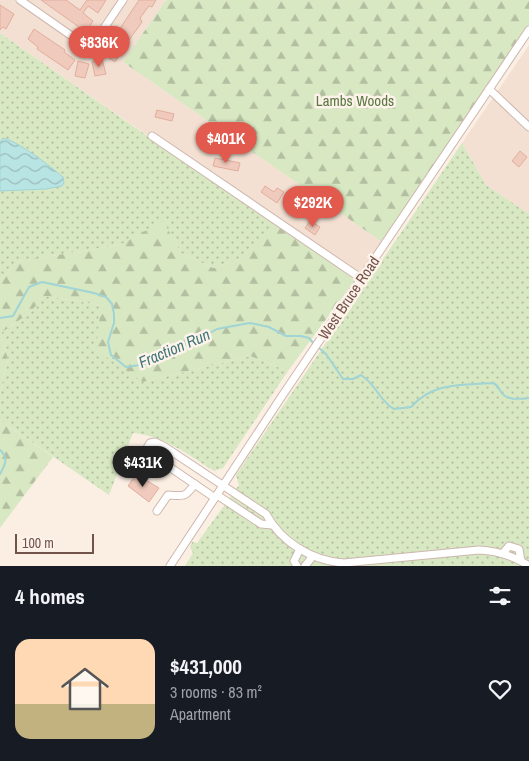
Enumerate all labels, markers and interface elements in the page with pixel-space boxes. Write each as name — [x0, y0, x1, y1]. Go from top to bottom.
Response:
pin: $836K — [64, 26, 134, 68]
text: $836K — [80, 31, 118, 53]
park label: Lambs Woods — [316, 90, 394, 111]
pin: $401K — [191, 121, 261, 164]
text: $401K — [207, 127, 245, 149]
pin: $292K — [278, 186, 348, 228]
text: $292K — [294, 191, 332, 213]
street label: West Bruce Road — [313, 252, 384, 343]
water label: Fraction Run — [135, 323, 213, 373]
pin: $431K — [108, 446, 178, 488]
text: $431K — [124, 451, 162, 473]
scale bar — [15, 531, 94, 554]
text: 100 m — [22, 534, 54, 552]
text: 4 homes — [15, 582, 85, 611]
icon: filters — [486, 582, 514, 610]
text: $431,000 — [170, 652, 242, 681]
icon: home — [55, 659, 115, 719]
icon: heart — [486, 675, 514, 703]
text: 3 rooms · 83 m² — [170, 681, 262, 703]
text: Apartment — [170, 703, 231, 725]

